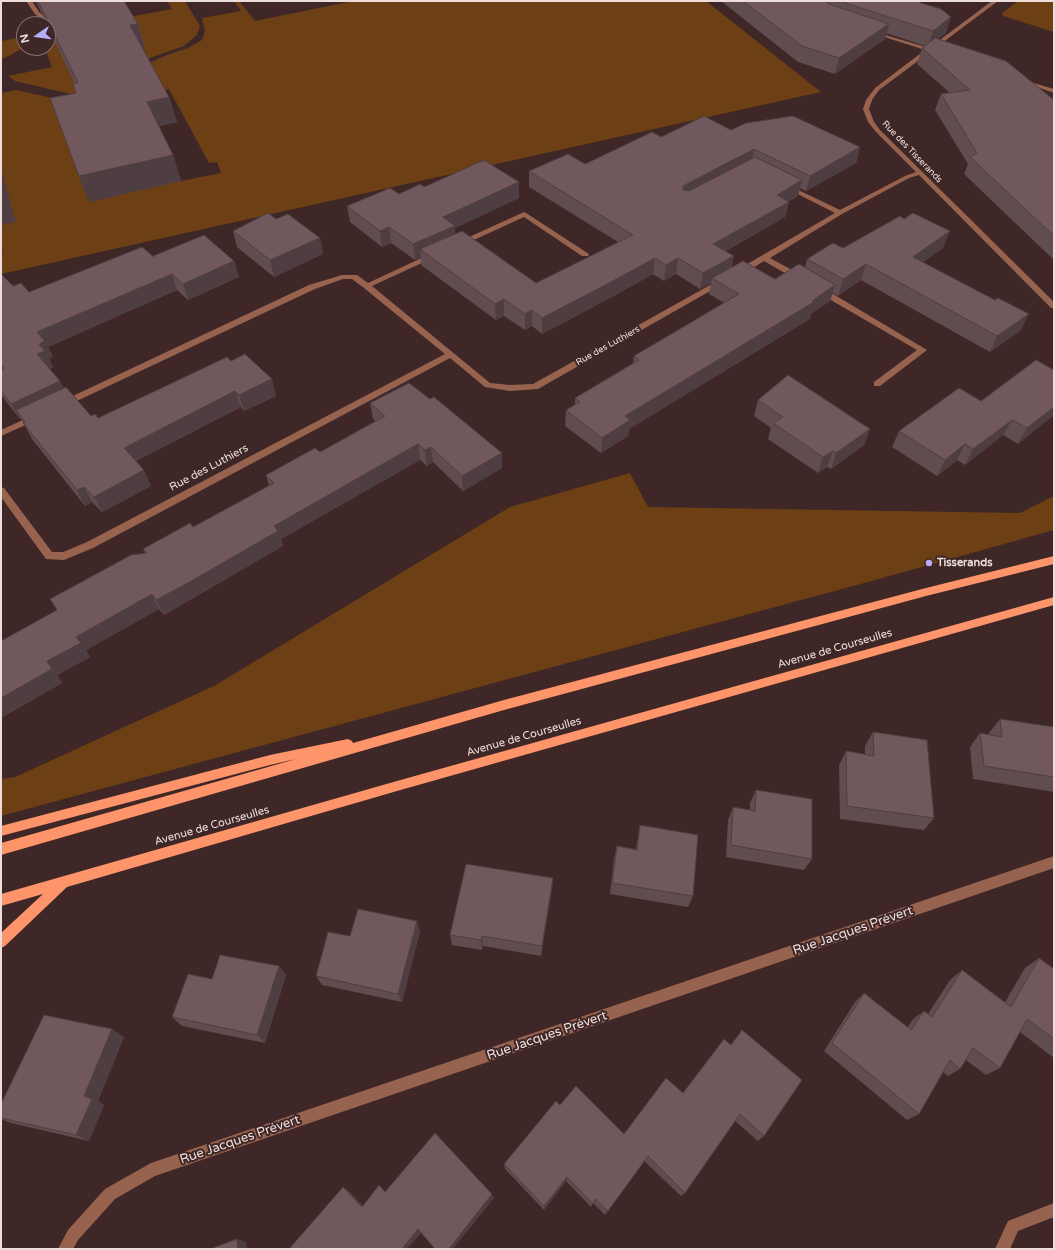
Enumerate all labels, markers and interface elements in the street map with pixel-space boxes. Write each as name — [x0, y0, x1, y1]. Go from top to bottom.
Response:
north arrow — [16, 16, 56, 56]
text: N — [17, 33, 32, 44]
street label: Rue des Tisserands — [880, 119, 944, 185]
street label: Rue des Luthiers — [574, 324, 642, 368]
street label: Rue des Luthiers — [167, 442, 251, 494]
place label: Tisserands — [937, 556, 992, 570]
marker: Tisserands — [924, 558, 934, 568]
street label: Avenue de Courseulles — [776, 626, 894, 672]
street label: Avenue de Courseulles — [465, 714, 583, 760]
street label: Avenue de Courseulles — [153, 803, 271, 849]
street label: Rue Jacques Prévert — [791, 903, 915, 959]
street label: Rue Jacques Prévert — [485, 1008, 609, 1064]
street label: Rue Jacques Prévert — [178, 1112, 302, 1168]

